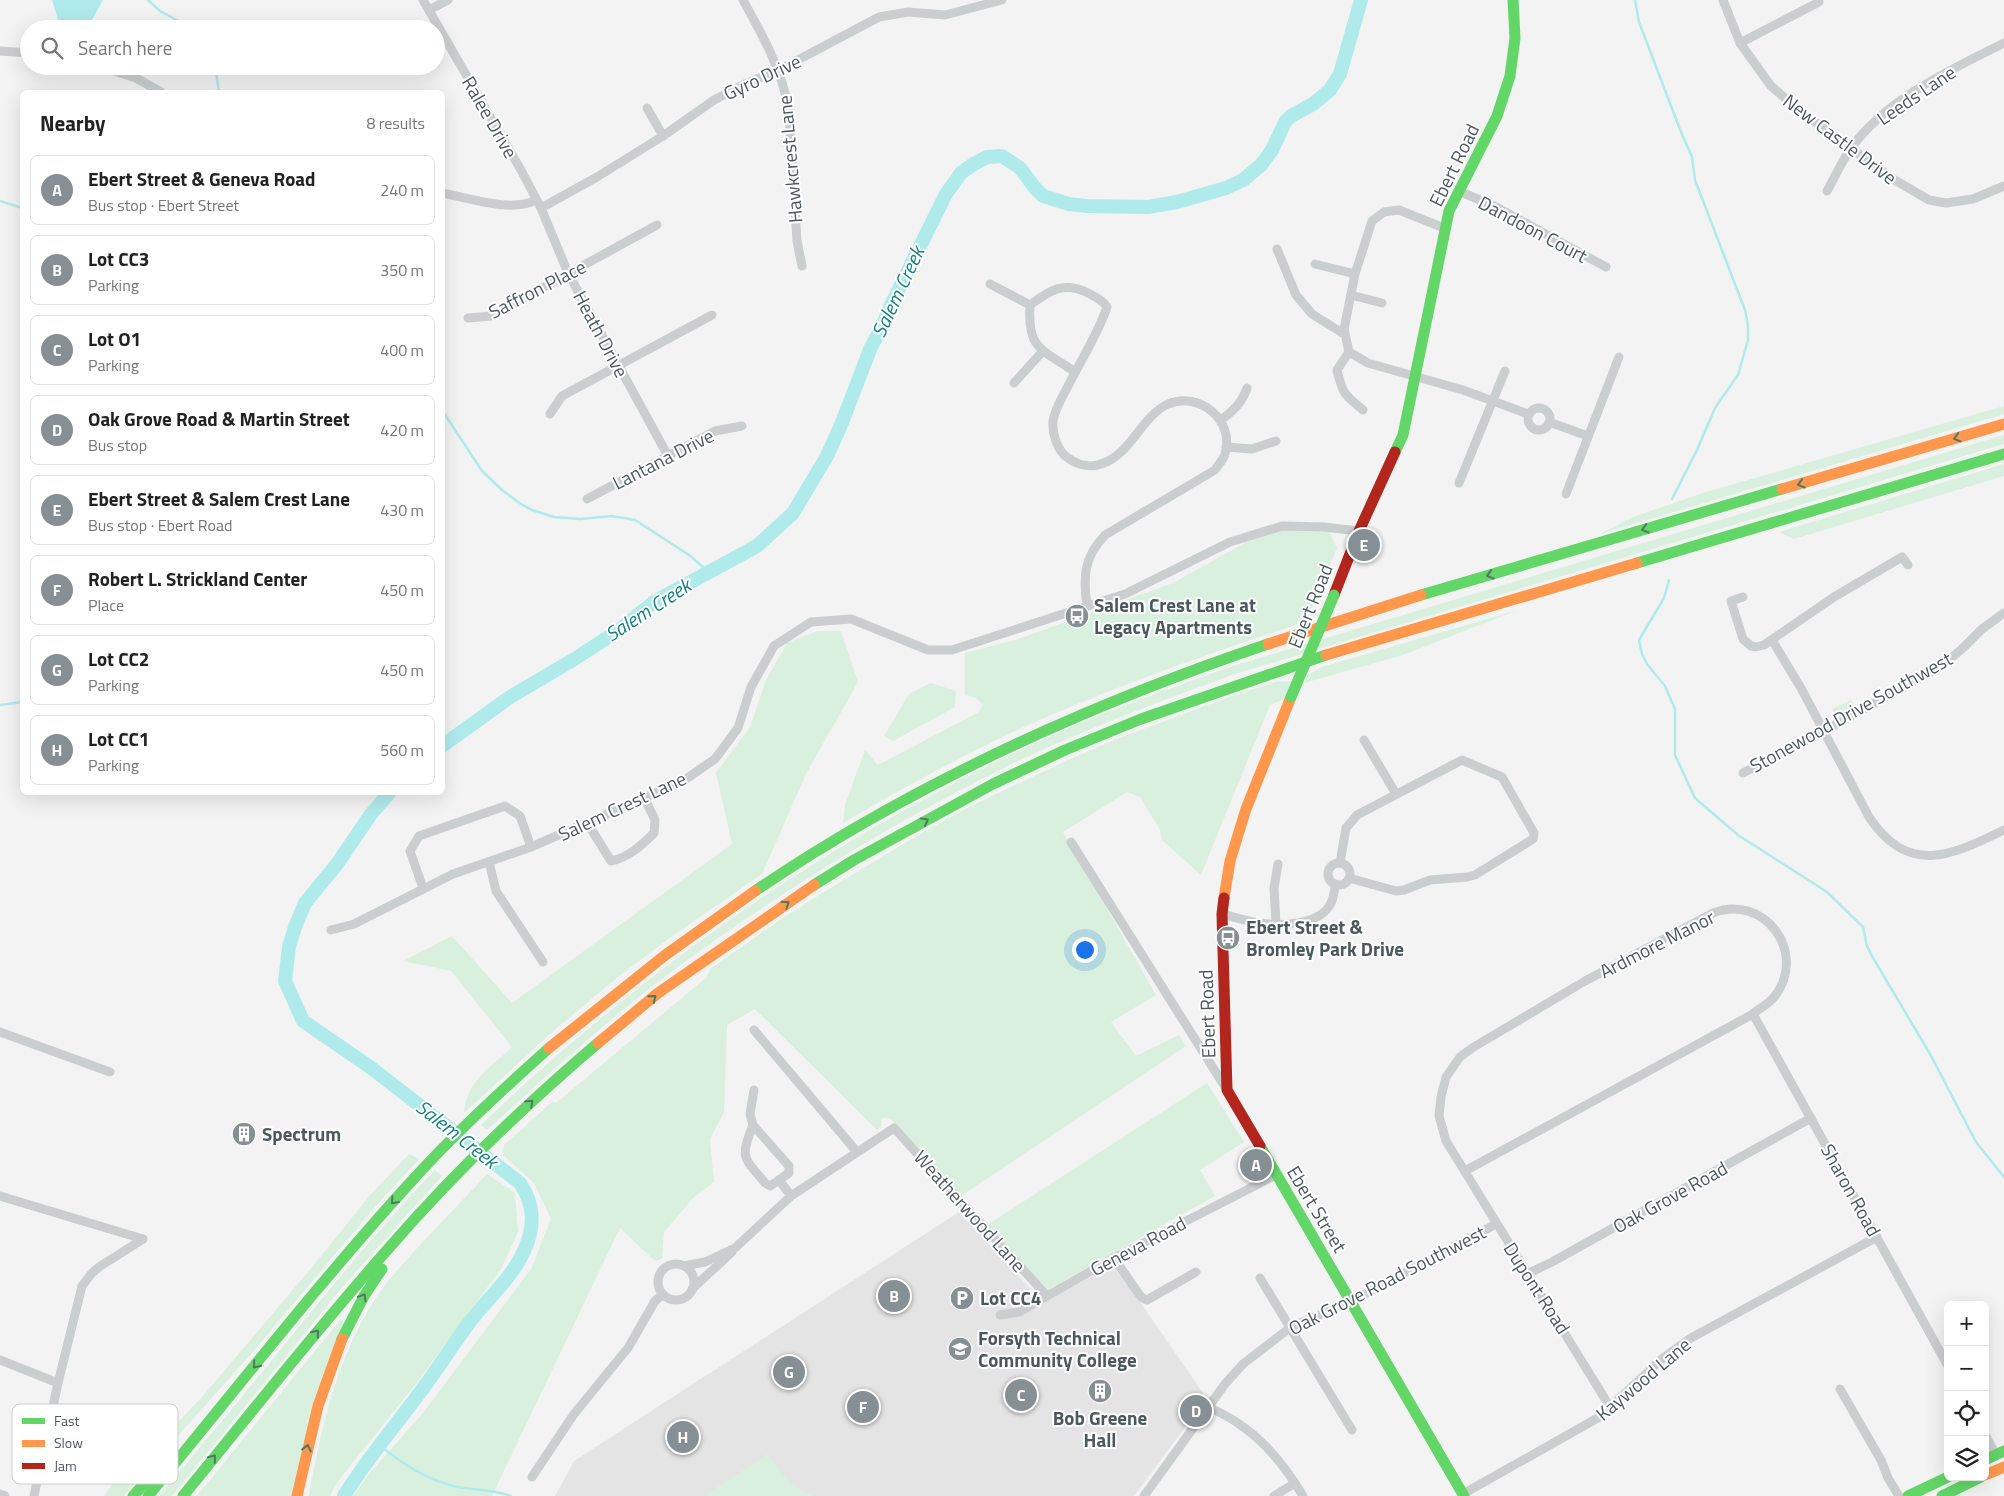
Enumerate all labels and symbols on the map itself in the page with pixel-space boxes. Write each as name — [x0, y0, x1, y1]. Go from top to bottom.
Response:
street label: Gyro Drive — [718, 46, 805, 107]
street label: Leeds Lane — [1870, 57, 1961, 132]
street label: Ralee Drive — [455, 70, 526, 163]
street label: New Castle Drive — [1777, 86, 1903, 191]
street label: Hawkcrest Lane — [769, 94, 810, 224]
street label: Ebert Road — [1421, 119, 1486, 211]
street label: Dandoon Court — [1473, 188, 1593, 270]
water label: Salem Creek — [863, 239, 933, 342]
street label: Saffron Place — [483, 252, 591, 326]
street label: Heath Drive — [566, 285, 636, 382]
street label: Lantana Drive — [607, 421, 719, 497]
one-way arrow — [1954, 432, 1962, 442]
one-way arrow — [1798, 478, 1806, 488]
one-way arrow — [1642, 524, 1650, 534]
pin: E — [1348, 526, 1380, 564]
street label: Ebert Road — [1279, 559, 1340, 652]
water label: Salem Creek — [599, 569, 699, 649]
one-way arrow — [1486, 570, 1494, 580]
place label: Salem Crest Lane at Legacy Apartments — [1094, 590, 1256, 641]
bus stop icon: Salem Crest Lane at Legacy Apartments — [1064, 603, 1090, 629]
street label: Stonewood Drive Southwest — [1744, 644, 1958, 779]
street label: Salem Crest Lane — [553, 763, 691, 848]
one-way arrow — [920, 817, 929, 827]
one-way arrow — [780, 900, 789, 910]
street label: Ardmore Manor — [1594, 902, 1720, 985]
place label: Ebert Street & Bromley Park Drive — [1246, 912, 1404, 963]
bus stop icon: Ebert Street & Bromley Park Drive — [1215, 925, 1241, 951]
your location — [1072, 937, 1098, 963]
street label: Ebert Road — [1190, 969, 1223, 1059]
one-way arrow — [647, 995, 656, 1003]
water label: Salem Creek — [410, 1092, 507, 1177]
one-way arrow — [524, 1100, 533, 1109]
place label: Spectrum — [262, 1119, 341, 1148]
building icon: Spectrum — [231, 1121, 257, 1147]
street label: Sharon Road — [1814, 1138, 1889, 1241]
street label: Weatherwood Lane — [907, 1143, 1033, 1278]
pin: A — [1240, 1146, 1272, 1184]
street label: Oak Grove Road — [1607, 1153, 1732, 1240]
street label: Ebert Street — [1280, 1160, 1355, 1258]
one-way arrow — [391, 1195, 400, 1204]
street label: Geneva Road — [1085, 1208, 1191, 1283]
street label: Oak Grove Road Southwest — [1283, 1217, 1491, 1342]
street label: Dupont Road — [1497, 1236, 1578, 1339]
pin: B — [878, 1277, 910, 1315]
place label: Lot CC4 — [980, 1283, 1041, 1312]
parking icon: Lot CC4 — [949, 1285, 975, 1311]
one-way arrow — [357, 1293, 367, 1302]
place label: Forsyth Technical Community College — [978, 1323, 1137, 1374]
one-way arrow — [311, 1329, 320, 1338]
street label: Kaywood Lane — [1589, 1330, 1697, 1427]
school or university icon: Forsyth Technical Community College — [947, 1336, 973, 1362]
pin: G — [773, 1353, 805, 1391]
one-way arrow — [253, 1360, 262, 1369]
pin: C — [1005, 1376, 1037, 1414]
building icon: Bob Greene Hall — [1087, 1378, 1113, 1404]
pin: F — [847, 1388, 879, 1426]
pin: D — [1180, 1392, 1212, 1430]
place label: Bob Greene Hall — [1053, 1403, 1148, 1454]
legend — [12, 1404, 178, 1484]
text: Fast — [54, 1410, 79, 1431]
pin: H — [667, 1418, 699, 1456]
text: Slow — [54, 1432, 83, 1453]
one-way arrow — [301, 1444, 312, 1453]
text: Jam — [54, 1455, 77, 1476]
one-way arrow — [208, 1455, 217, 1464]

